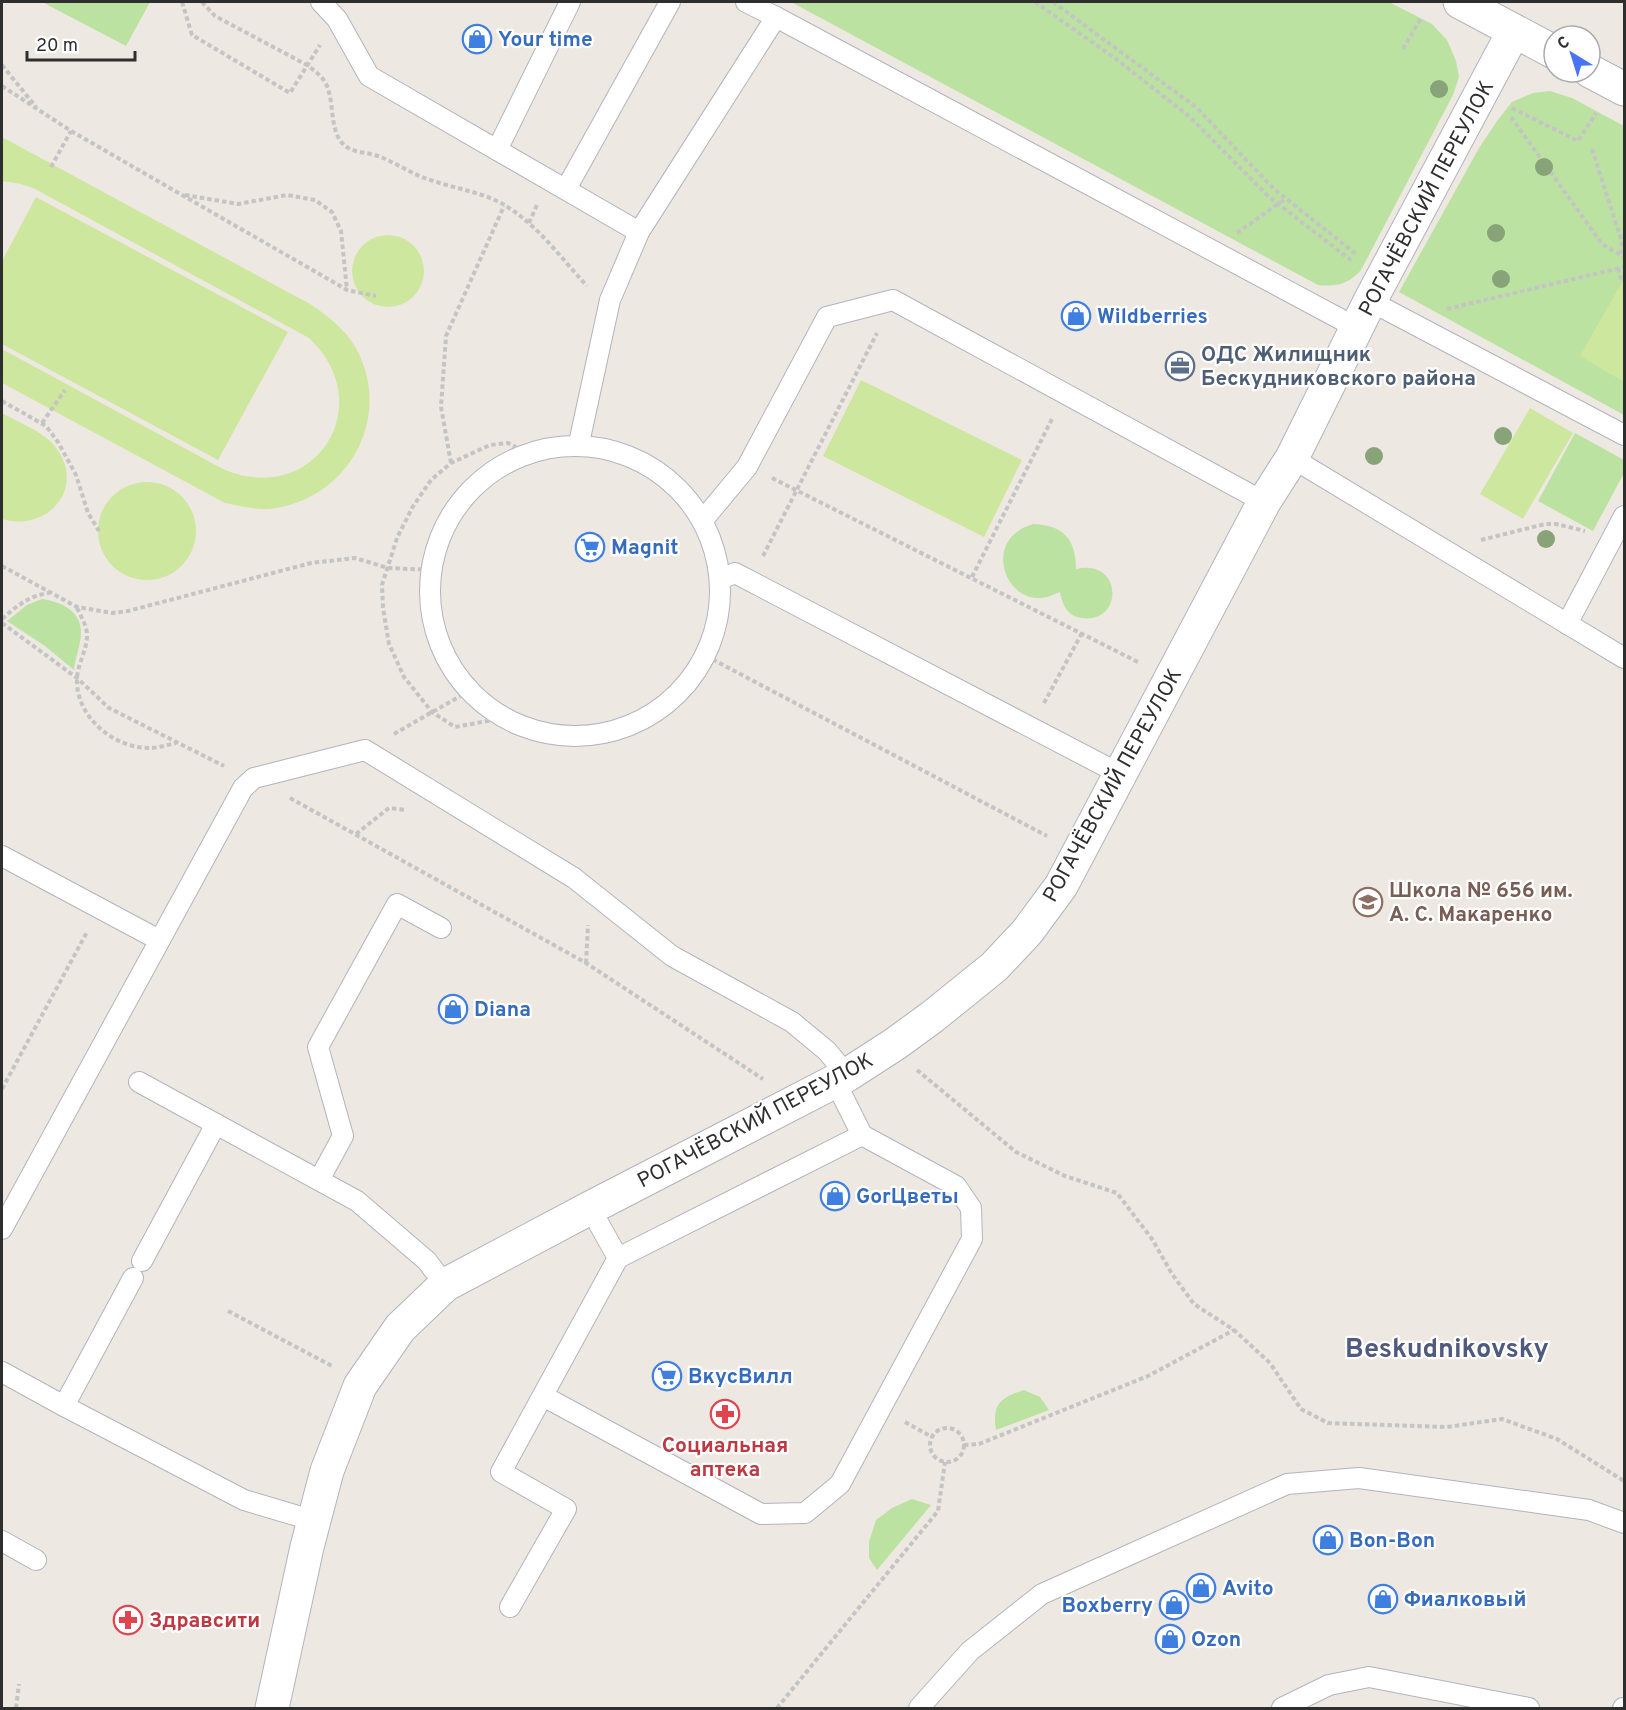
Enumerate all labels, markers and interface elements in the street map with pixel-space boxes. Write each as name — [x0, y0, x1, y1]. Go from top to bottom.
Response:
shop icon: Your time — [461, 23, 493, 55]
scale bar — [27, 24, 135, 62]
north arrow — [1542, 24, 1602, 84]
place label: Your time — [498, 27, 593, 54]
text: С — [1554, 33, 1574, 55]
text: 20 m — [36, 35, 78, 58]
street label: РОГАЧЁВСКИЙ ПЕРЕУЛОК — [1353, 76, 1501, 321]
shop icon: Wildberries — [1060, 300, 1092, 332]
place label: Wildberries — [1097, 304, 1208, 331]
place label: ОДС Жилищник Бескудниковского района — [1201, 342, 1476, 393]
office icon: ОДС Жилищник Бескудниковского района — [1164, 350, 1196, 382]
supermarket icon: Magnit — [574, 531, 606, 563]
place label: Magnit — [611, 535, 679, 562]
street label: РОГАЧЁВСКИЙ ПЕРЕУЛОК — [1037, 663, 1189, 908]
place label: Школа № 656 им. А. С. Макаренко — [1389, 878, 1573, 929]
school or university icon: Школа № 656 им. А. С. Макаренко — [1352, 886, 1384, 918]
shop icon: Diana — [437, 993, 469, 1025]
place label: Diana — [474, 997, 531, 1024]
street label: РОГАЧЁВСКИЙ ПЕРЕУЛОК — [633, 1047, 878, 1195]
shop icon: GorЦветы — [819, 1180, 851, 1212]
place label: GorЦветы — [856, 1184, 959, 1211]
district label: Beskudnikovsky — [1345, 1333, 1549, 1367]
supermarket icon: ВкусВилл — [651, 1360, 683, 1392]
place label: ВкусВилл — [688, 1364, 793, 1391]
pharmacy icon: Социальная аптека — [709, 1398, 741, 1430]
place label: Социальная аптека — [662, 1433, 788, 1484]
shop icon: Bon-Bon — [1312, 1524, 1344, 1556]
place label: Bon-Bon — [1349, 1528, 1435, 1555]
shop icon: Avito — [1185, 1572, 1217, 1604]
place label: Avito — [1222, 1576, 1274, 1603]
shop icon: Фиалковый — [1367, 1583, 1399, 1615]
place label: Фиалковый — [1404, 1587, 1526, 1614]
shop icon: Boxberry — [1158, 1589, 1190, 1621]
place label: Boxberry — [1061, 1593, 1153, 1620]
pharmacy icon: Здравсити — [112, 1604, 144, 1636]
place label: Здравсити — [149, 1608, 260, 1635]
shop icon: Ozon — [1154, 1623, 1186, 1655]
place label: Ozon — [1191, 1627, 1241, 1654]

